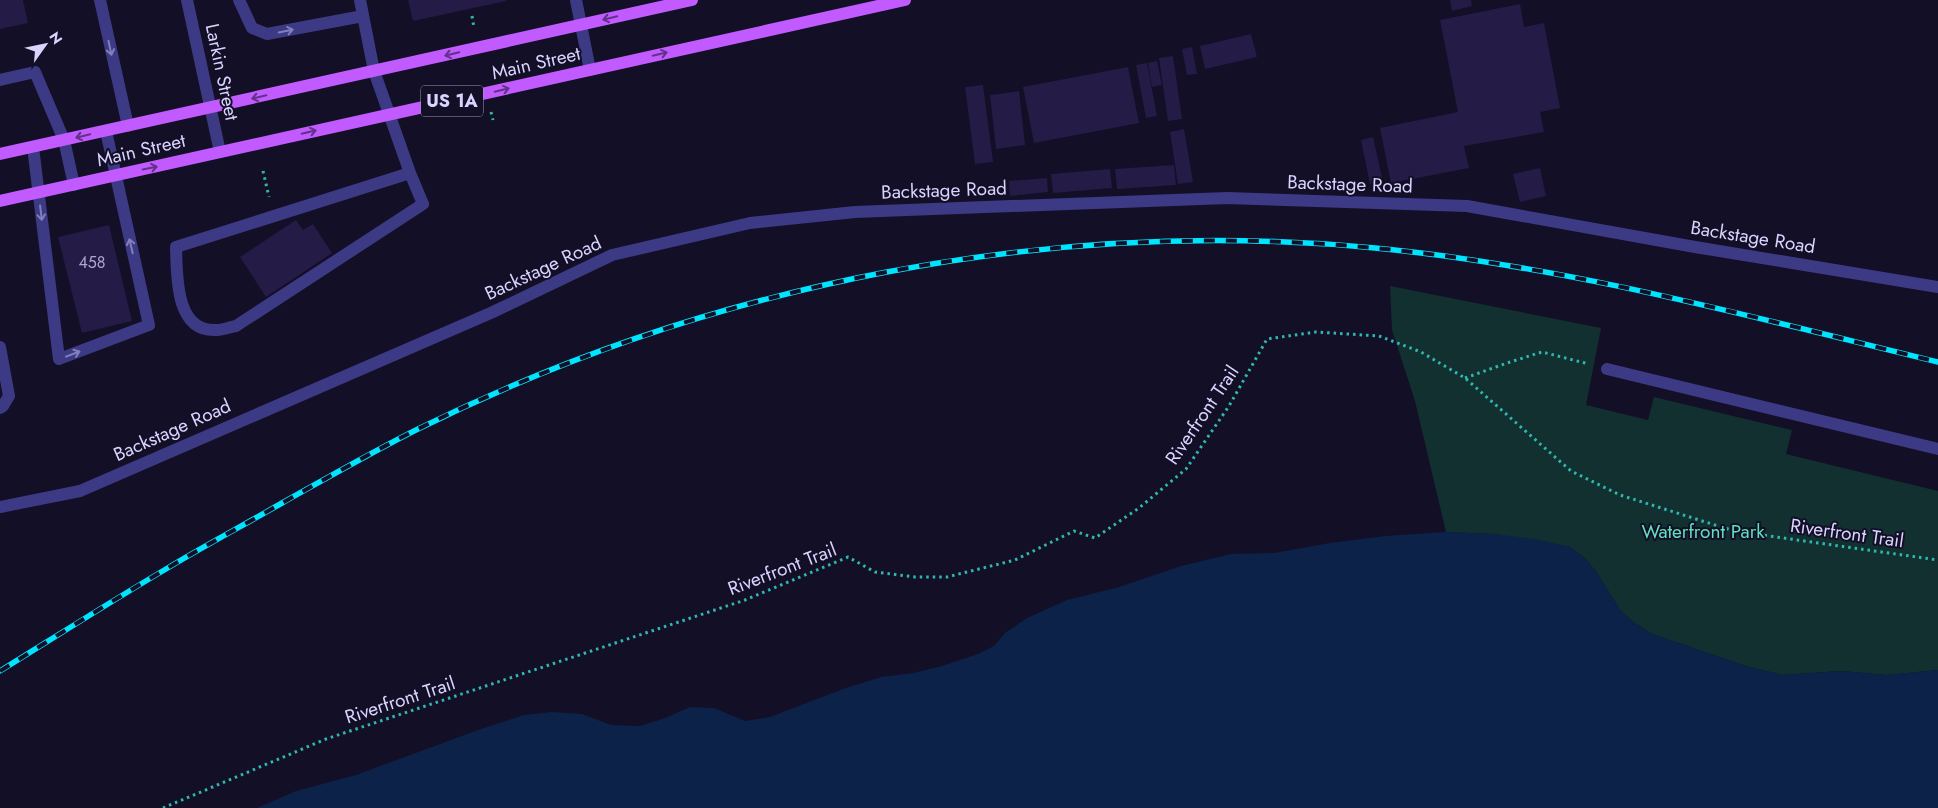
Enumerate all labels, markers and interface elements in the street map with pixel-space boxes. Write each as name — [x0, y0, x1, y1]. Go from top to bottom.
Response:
one-way arrow — [603, 14, 619, 23]
north arrow — [20, 20, 70, 70]
street label: Larkin Street — [199, 21, 246, 123]
one-way arrow — [277, 25, 293, 35]
text: N — [44, 28, 67, 48]
one-way arrow — [106, 39, 116, 55]
street label: Main Street — [489, 40, 584, 86]
one-way arrow — [652, 49, 668, 58]
one-way arrow — [444, 50, 460, 59]
road number: US 1A — [421, 85, 483, 116]
one-way arrow — [493, 85, 509, 94]
one-way arrow — [251, 92, 267, 102]
street label: Main Street — [94, 127, 189, 173]
one-way arrow — [300, 127, 316, 136]
one-way arrow — [76, 132, 92, 141]
one-way arrow — [142, 162, 158, 172]
street label: Backstage Road — [1287, 168, 1413, 200]
street label: Backstage Road — [881, 174, 1007, 206]
one-way arrow — [37, 204, 47, 220]
street label: Backstage Road — [1689, 214, 1817, 260]
street label: Backstage Road — [480, 229, 606, 307]
one-way arrow — [126, 238, 135, 254]
house number: 458 — [78, 251, 106, 274]
one-way arrow — [65, 349, 81, 358]
street label: Riverfront Trail — [1159, 360, 1245, 470]
street label: Backstage Road — [109, 392, 235, 468]
street label: Riverfront Trail — [1788, 512, 1906, 554]
park label: Waterfront Park — [1641, 518, 1765, 545]
street label: Riverfront Trail — [724, 536, 840, 602]
street label: Riverfront Trail — [341, 669, 459, 731]

